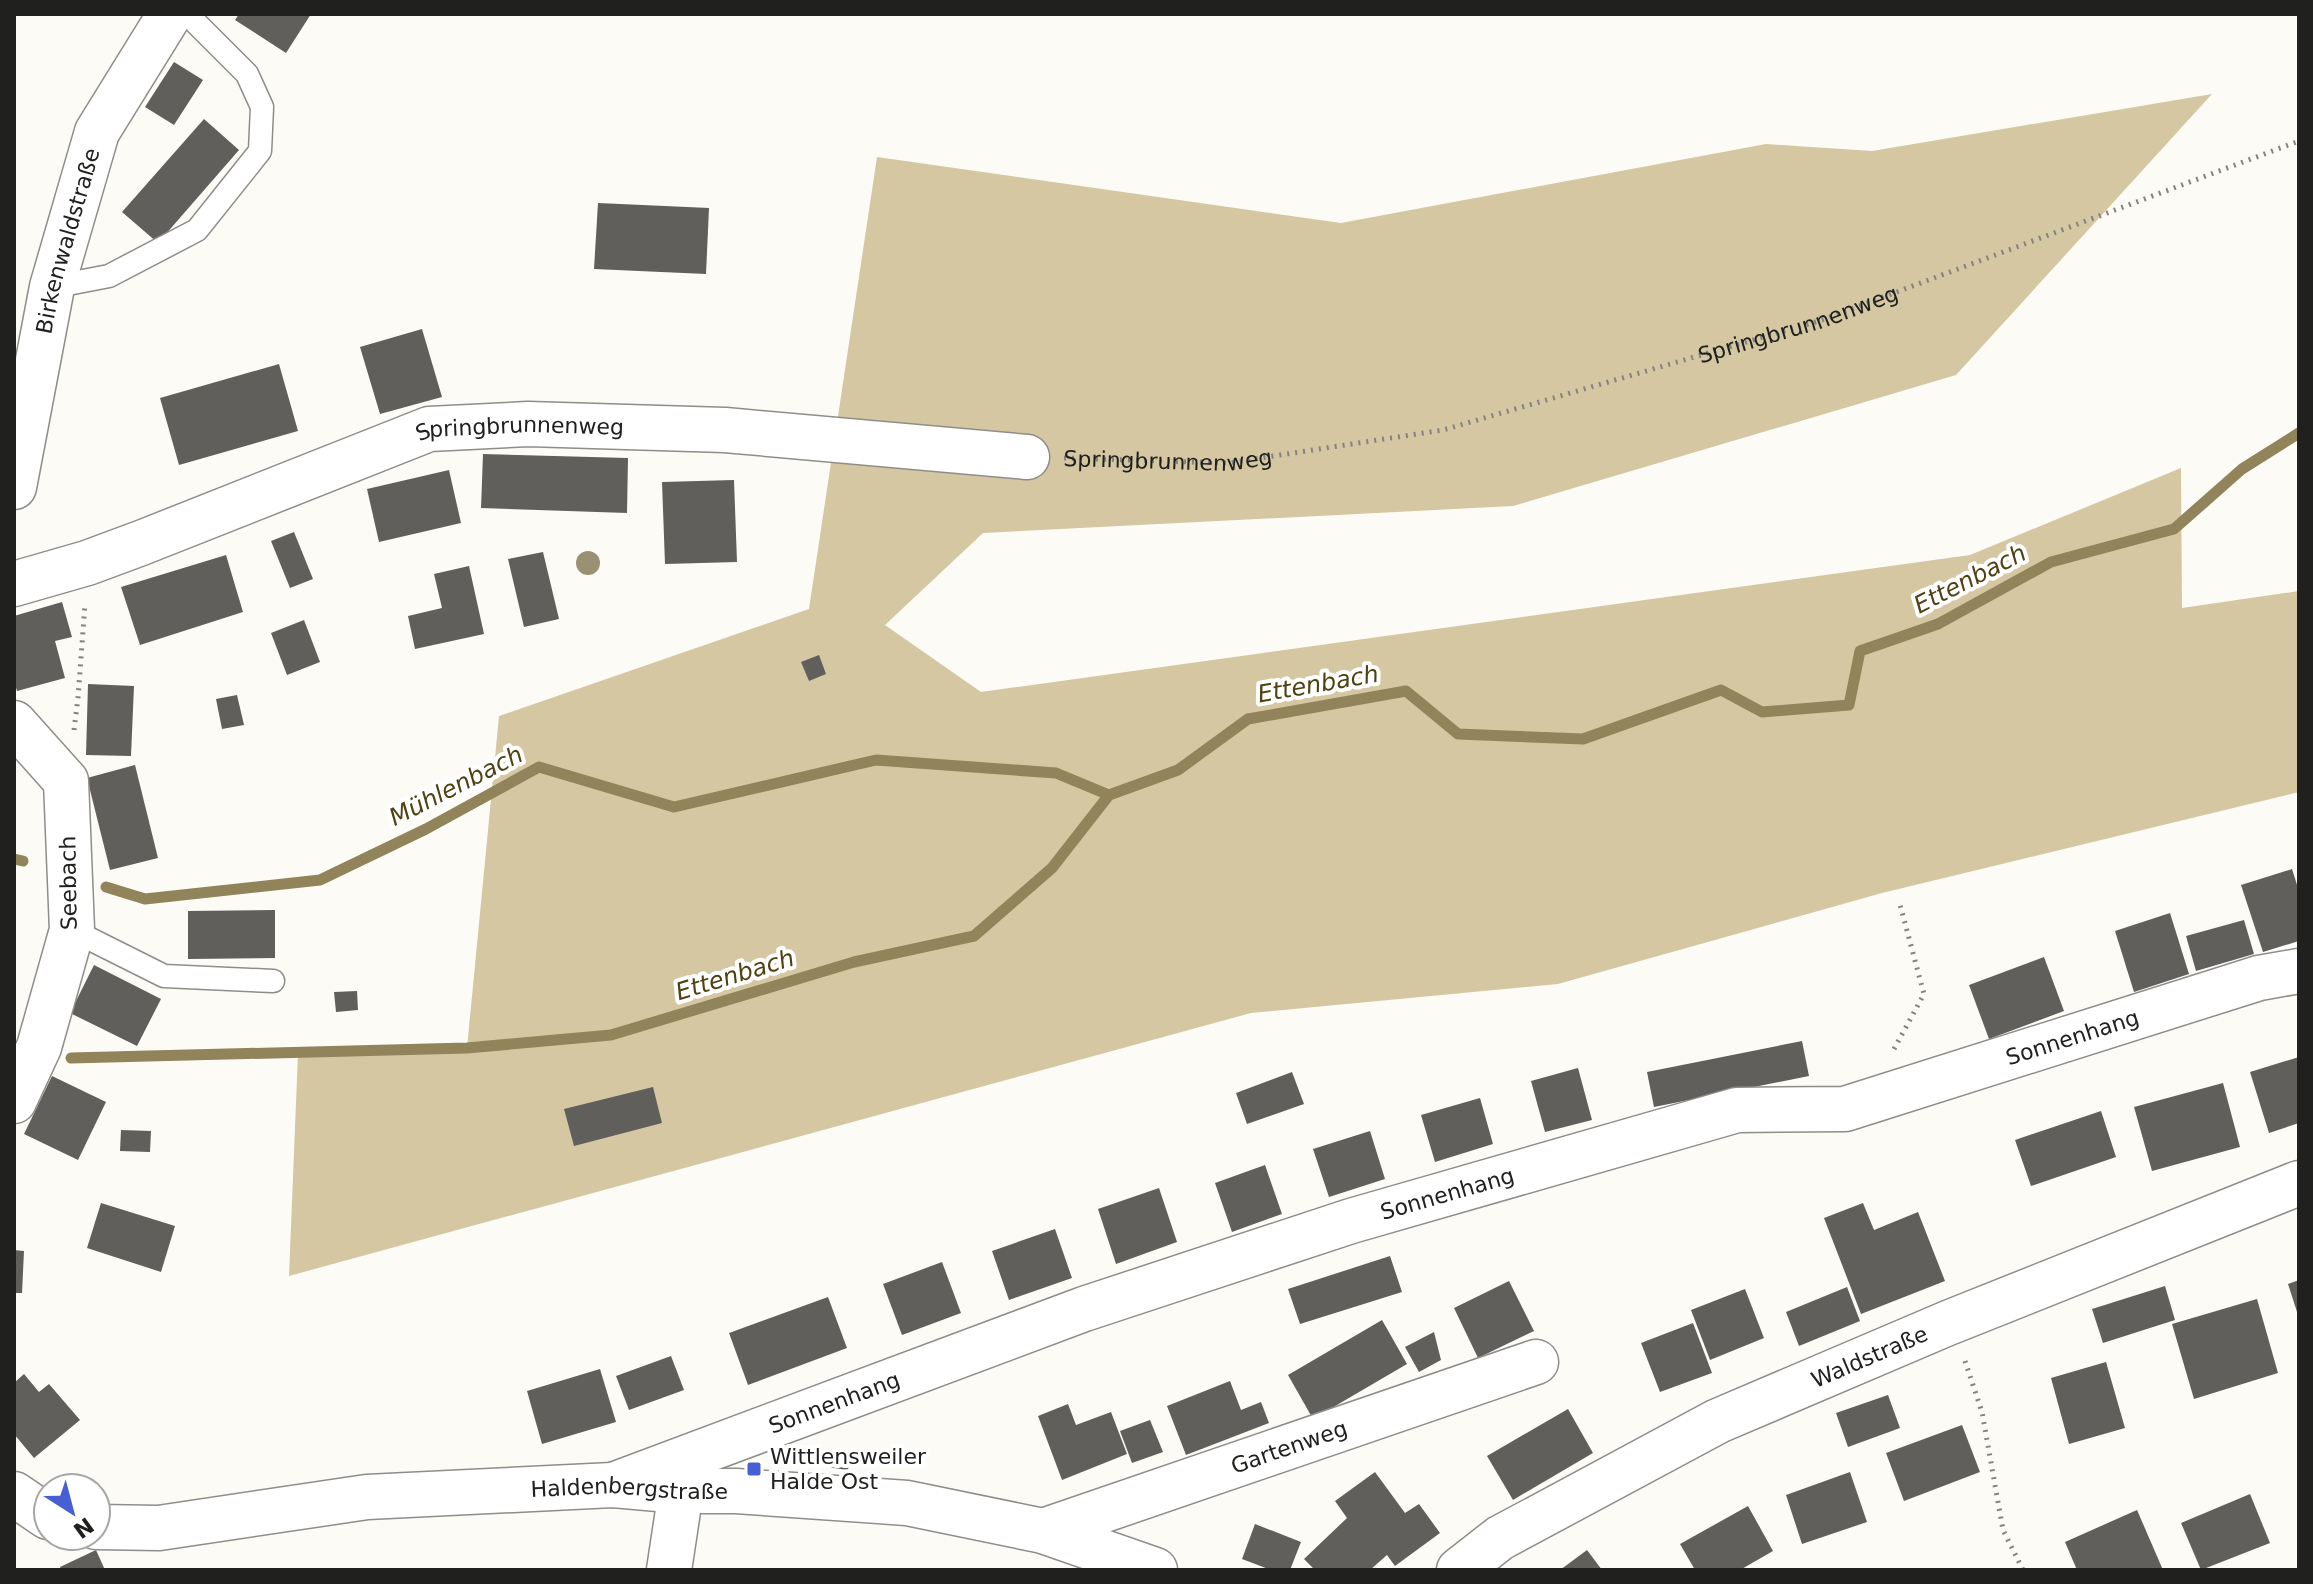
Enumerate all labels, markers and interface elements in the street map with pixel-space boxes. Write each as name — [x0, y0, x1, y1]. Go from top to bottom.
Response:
street label: Birkenwaldstraße — [31, 145, 105, 336]
street label: Springbrunnenweg — [1695, 281, 1902, 368]
street label: Springbrunnenweg — [412, 412, 624, 446]
street label: Springbrunnenweg — [1063, 444, 1274, 476]
water label: Ettenbach — [1909, 539, 2031, 619]
water label: Ettenbach — [1255, 660, 1381, 708]
water label: Mühlenbach — [385, 740, 527, 832]
street label: Seebach — [55, 836, 82, 930]
water label: Ettenbach — [672, 944, 798, 1006]
street label: Sonnenhang — [2003, 1005, 2142, 1070]
street label: Sonnenhang — [1377, 1163, 1517, 1225]
street label: Waldstraße — [1808, 1321, 1932, 1393]
street label: Sonnenhang — [765, 1367, 903, 1439]
street label: Gartenweg — [1228, 1416, 1351, 1479]
place label: Wittlensweiler Halde Ost — [770, 1444, 927, 1494]
marker: Wittlensweiler Halde Ost — [745, 1460, 763, 1478]
north arrow — [32, 1472, 112, 1552]
street label: Haldenbergstraße — [530, 1473, 728, 1504]
text: N — [69, 1512, 98, 1543]

